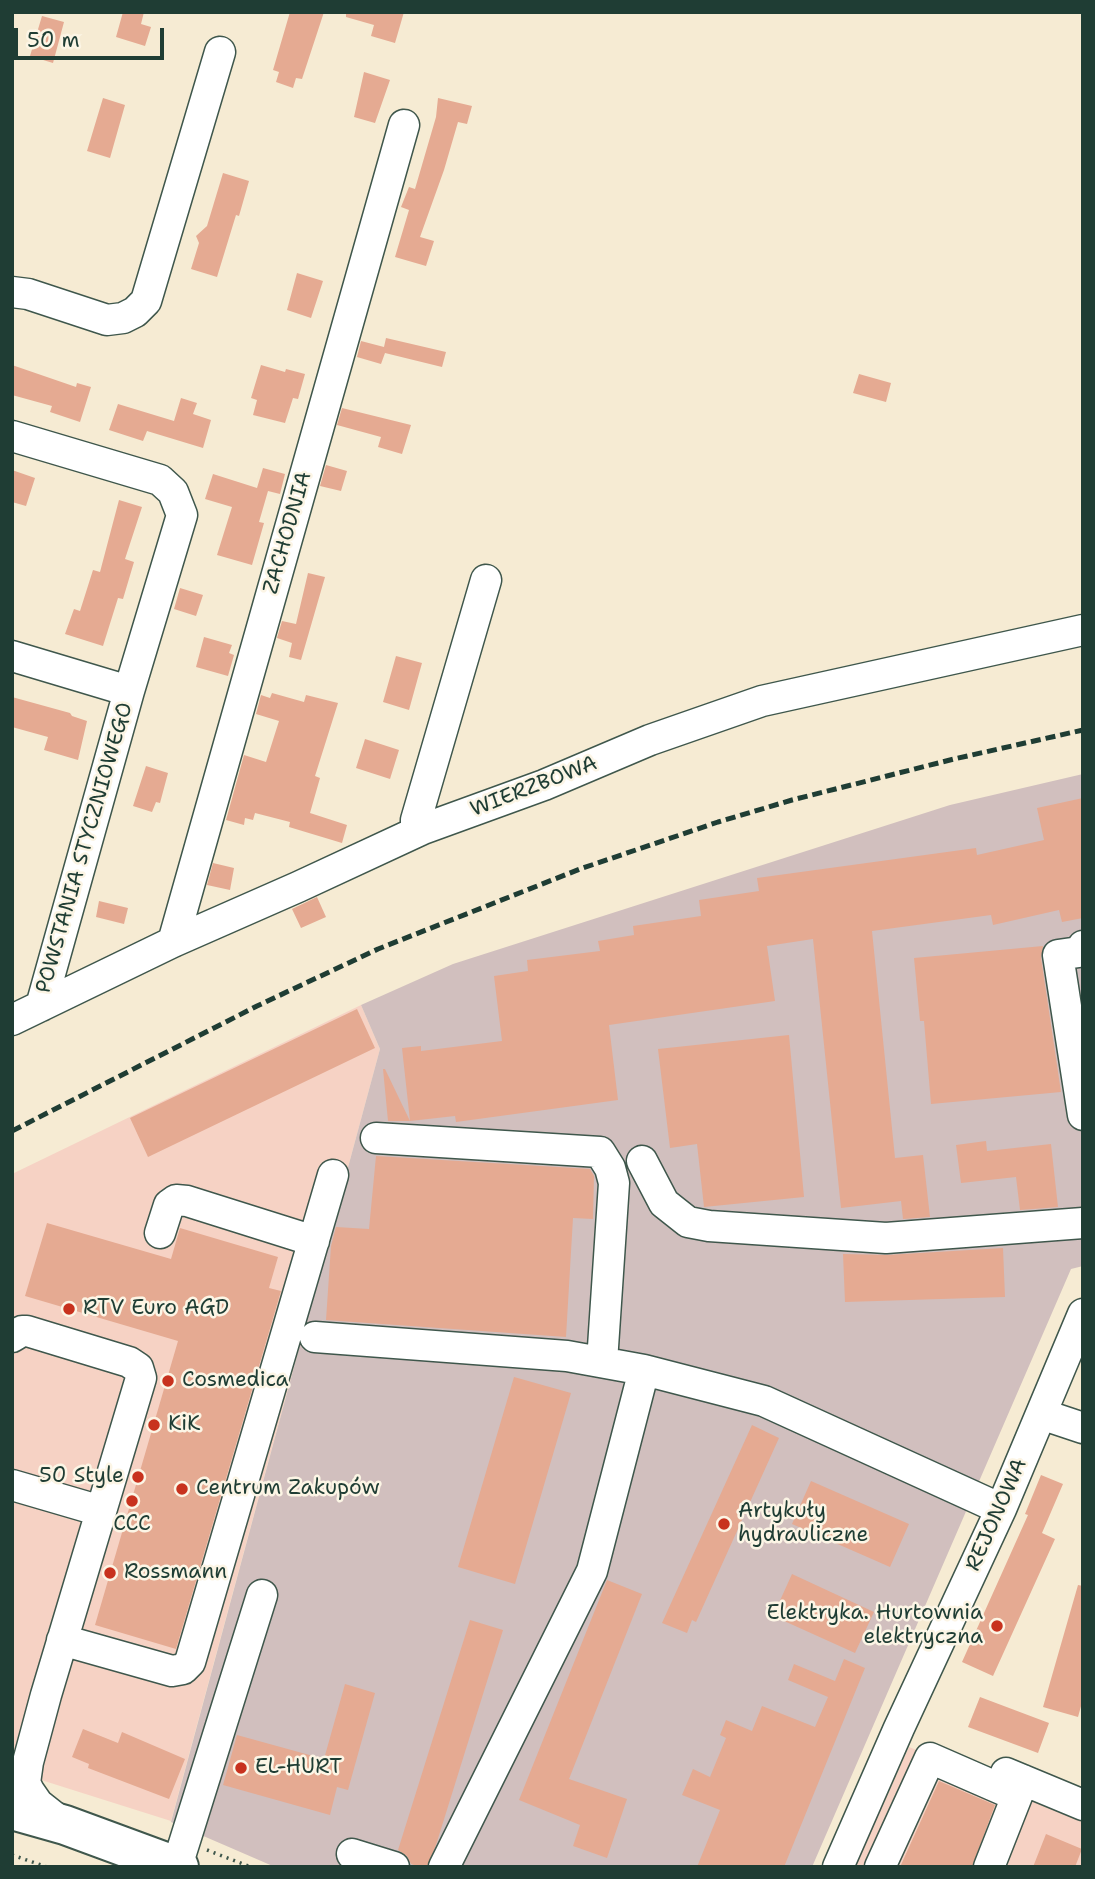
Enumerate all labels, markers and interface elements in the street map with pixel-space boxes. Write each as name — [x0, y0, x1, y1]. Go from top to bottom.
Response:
scale bar — [18, 14, 168, 58]
text: 50 m — [27, 26, 80, 54]
street label: ZACHODNIA — [259, 469, 317, 597]
street label: POWSTANIA STYCZNIOWEGO — [31, 700, 139, 996]
street label: WIERZBOWA — [467, 751, 601, 823]
place label: RTV Euro AGD — [83, 1296, 229, 1322]
marker: RTV Euro AGD — [61, 1301, 77, 1317]
place label: Cosmedica — [182, 1368, 289, 1394]
marker: Cosmedica — [160, 1373, 176, 1389]
place label: KiK — [168, 1412, 201, 1438]
marker: KiK — [146, 1417, 162, 1433]
street label: REJONOWA — [961, 1455, 1033, 1575]
place label: 50 Style — [39, 1464, 124, 1490]
marker: 50 Style — [130, 1469, 146, 1485]
place label: Centrum Zakupów — [196, 1476, 380, 1502]
marker: Centrum Zakupów — [174, 1481, 190, 1497]
marker: CCC — [124, 1493, 140, 1509]
place label: Artykuły hydrauliczne — [738, 1499, 868, 1549]
place label: CCC — [113, 1512, 151, 1538]
marker: Artykuły hydrauliczne — [716, 1516, 732, 1532]
place label: Rossmann — [124, 1560, 227, 1586]
marker: Rossmann — [102, 1565, 118, 1581]
place label: Elektryka. Hurtownia elektryczna — [767, 1601, 983, 1651]
marker: Elektryka. Hurtownia elektryczna — [989, 1618, 1005, 1634]
place label: EL-HURT — [255, 1755, 342, 1781]
marker: EL-HURT — [233, 1760, 249, 1776]

